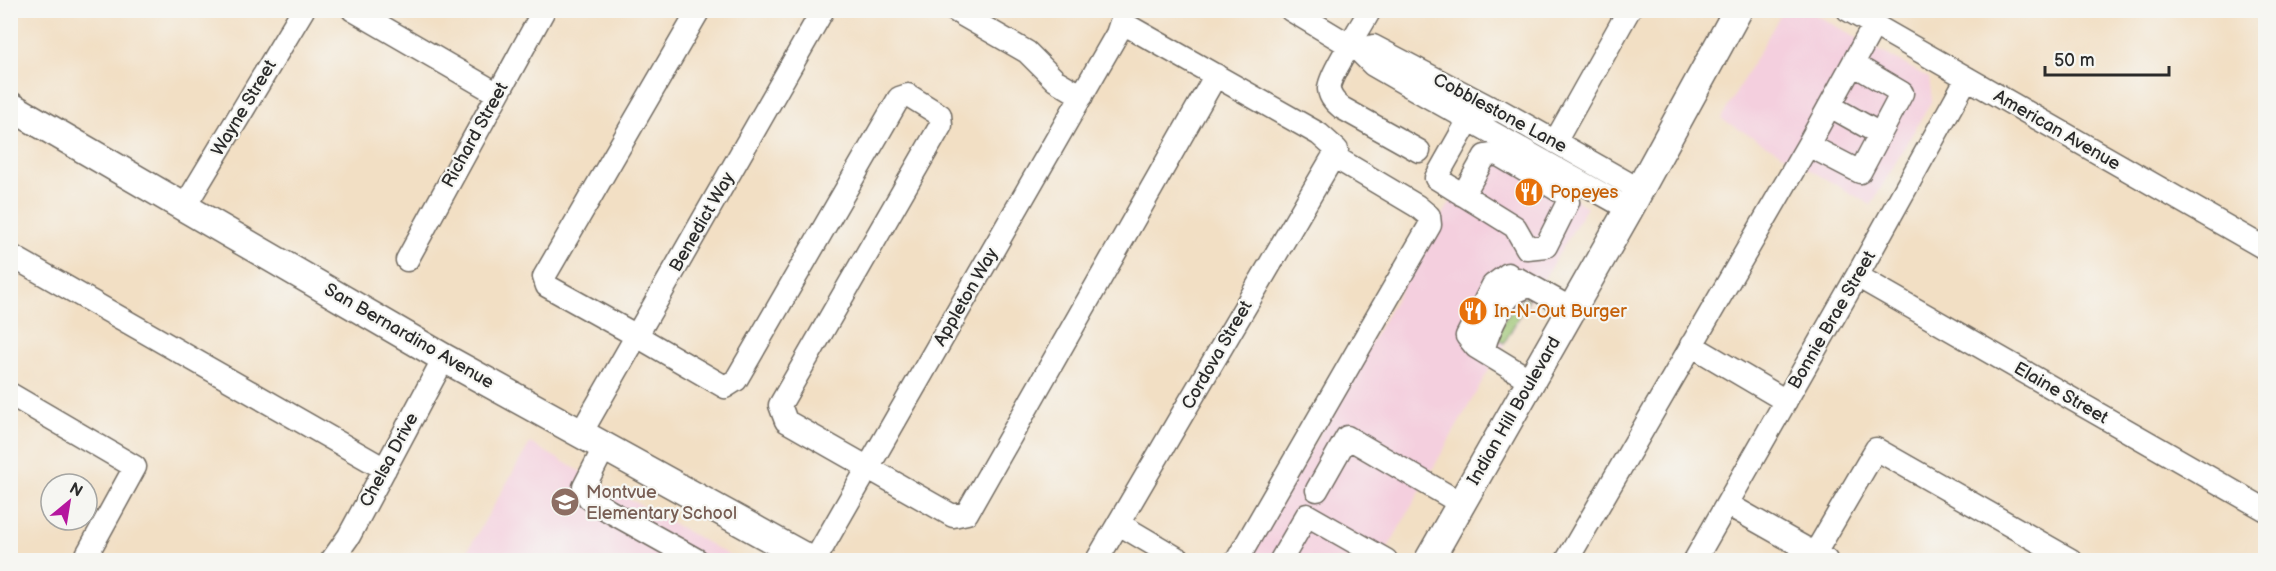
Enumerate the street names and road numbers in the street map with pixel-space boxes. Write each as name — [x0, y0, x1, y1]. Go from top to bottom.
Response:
street label: Wayne Street — [207, 56, 281, 160]
street label: Cobblestone Lane — [1430, 69, 1571, 157]
street label: Richard Street — [437, 78, 513, 191]
street label: American Avenue — [1990, 85, 2124, 175]
street label: Benedict Way — [665, 168, 739, 275]
street label: Appleton Way — [929, 244, 1003, 350]
street label: Bonnie Brae Street — [1784, 247, 1880, 393]
street label: San Bernardino Avenue — [321, 279, 498, 393]
street label: Cordova Street — [1177, 296, 1257, 413]
street label: Indian Hill Boulevard — [1463, 333, 1565, 489]
street label: Elaine Street — [2010, 358, 2112, 429]
street label: Chelsa Drive — [355, 409, 423, 511]

